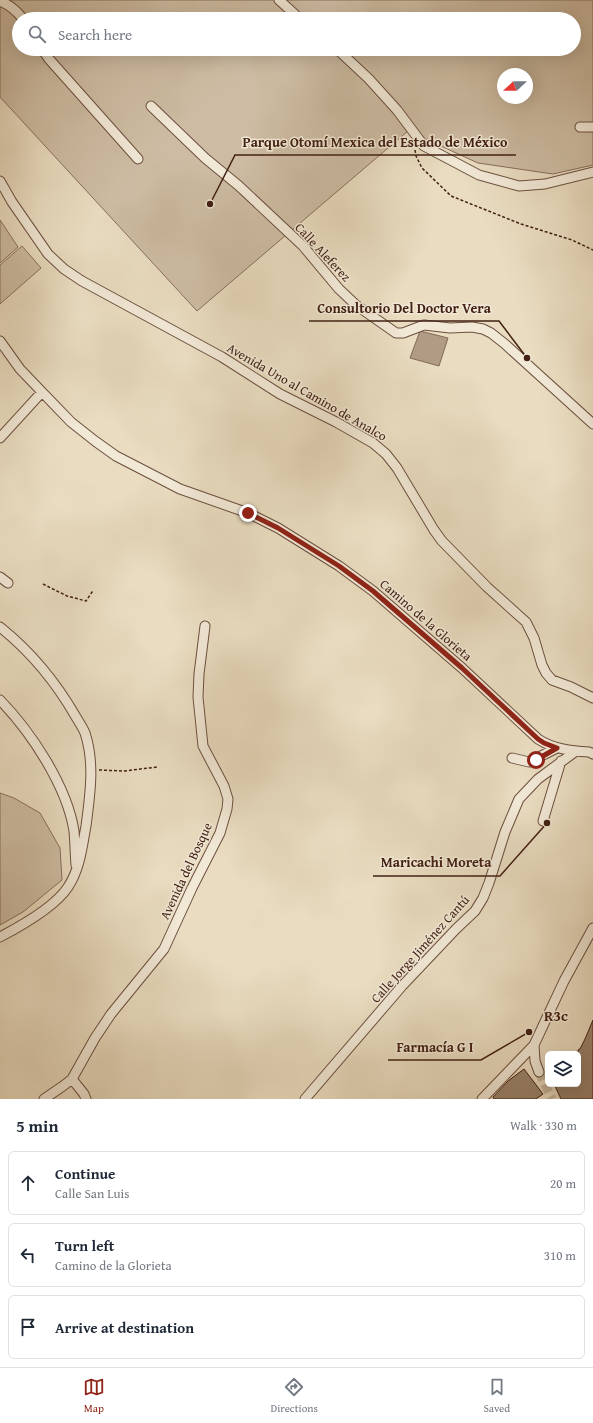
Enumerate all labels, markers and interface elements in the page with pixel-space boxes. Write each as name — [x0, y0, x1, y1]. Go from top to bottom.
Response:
search box — [12, 12, 581, 56]
icon: search — [26, 23, 48, 45]
text: Search here — [58, 24, 132, 45]
north arrow — [497, 68, 533, 104]
callout: Parque Otomí Mexica del Estado de México — [235, 129, 516, 155]
text: Parque Otomí Mexica del Estado de México — [243, 132, 508, 152]
street label: Calle Aleferez — [291, 218, 356, 286]
callout: Consultorio Del Doctor Vera — [309, 295, 499, 321]
text: Consultorio Del Doctor Vera — [317, 298, 492, 318]
street label: Avenida Uno al Camino de Analco — [223, 338, 391, 446]
route end — [239, 504, 257, 522]
street label: Camino de la Glorieta — [376, 575, 477, 666]
route start — [527, 751, 545, 769]
street label: Avenida del Bosque — [155, 819, 217, 923]
callout: Maricachi Moreta — [373, 850, 500, 876]
text: Maricachi Moreta — [381, 852, 492, 872]
street label: Calle Jorge Jiménez Cantú — [366, 891, 474, 1007]
district label: R3c — [544, 1005, 568, 1026]
callout: Farmacía G I — [388, 1034, 481, 1060]
text: Farmacía G I — [397, 1037, 474, 1057]
map controls — [545, 1051, 581, 1087]
button: layers — [545, 1051, 581, 1087]
text: 5 min — [16, 1113, 58, 1138]
text: Walk · 330 m — [510, 1116, 577, 1135]
text: Continue — [55, 1163, 116, 1184]
icon: ahead — [17, 1172, 39, 1194]
text: 20 m — [550, 1174, 576, 1193]
text: Calle San Luis — [55, 1184, 129, 1203]
text: Turn left — [55, 1235, 114, 1256]
icon: left — [17, 1244, 39, 1266]
text: 310 m — [544, 1246, 576, 1265]
text: Camino de la Glorieta — [55, 1256, 172, 1275]
icon: arrive — [17, 1316, 39, 1338]
text: Arrive at destination — [55, 1317, 194, 1338]
tab: Map — [83, 1376, 105, 1416]
tab: Directions — [271, 1376, 318, 1416]
tab: Saved — [483, 1376, 510, 1416]

